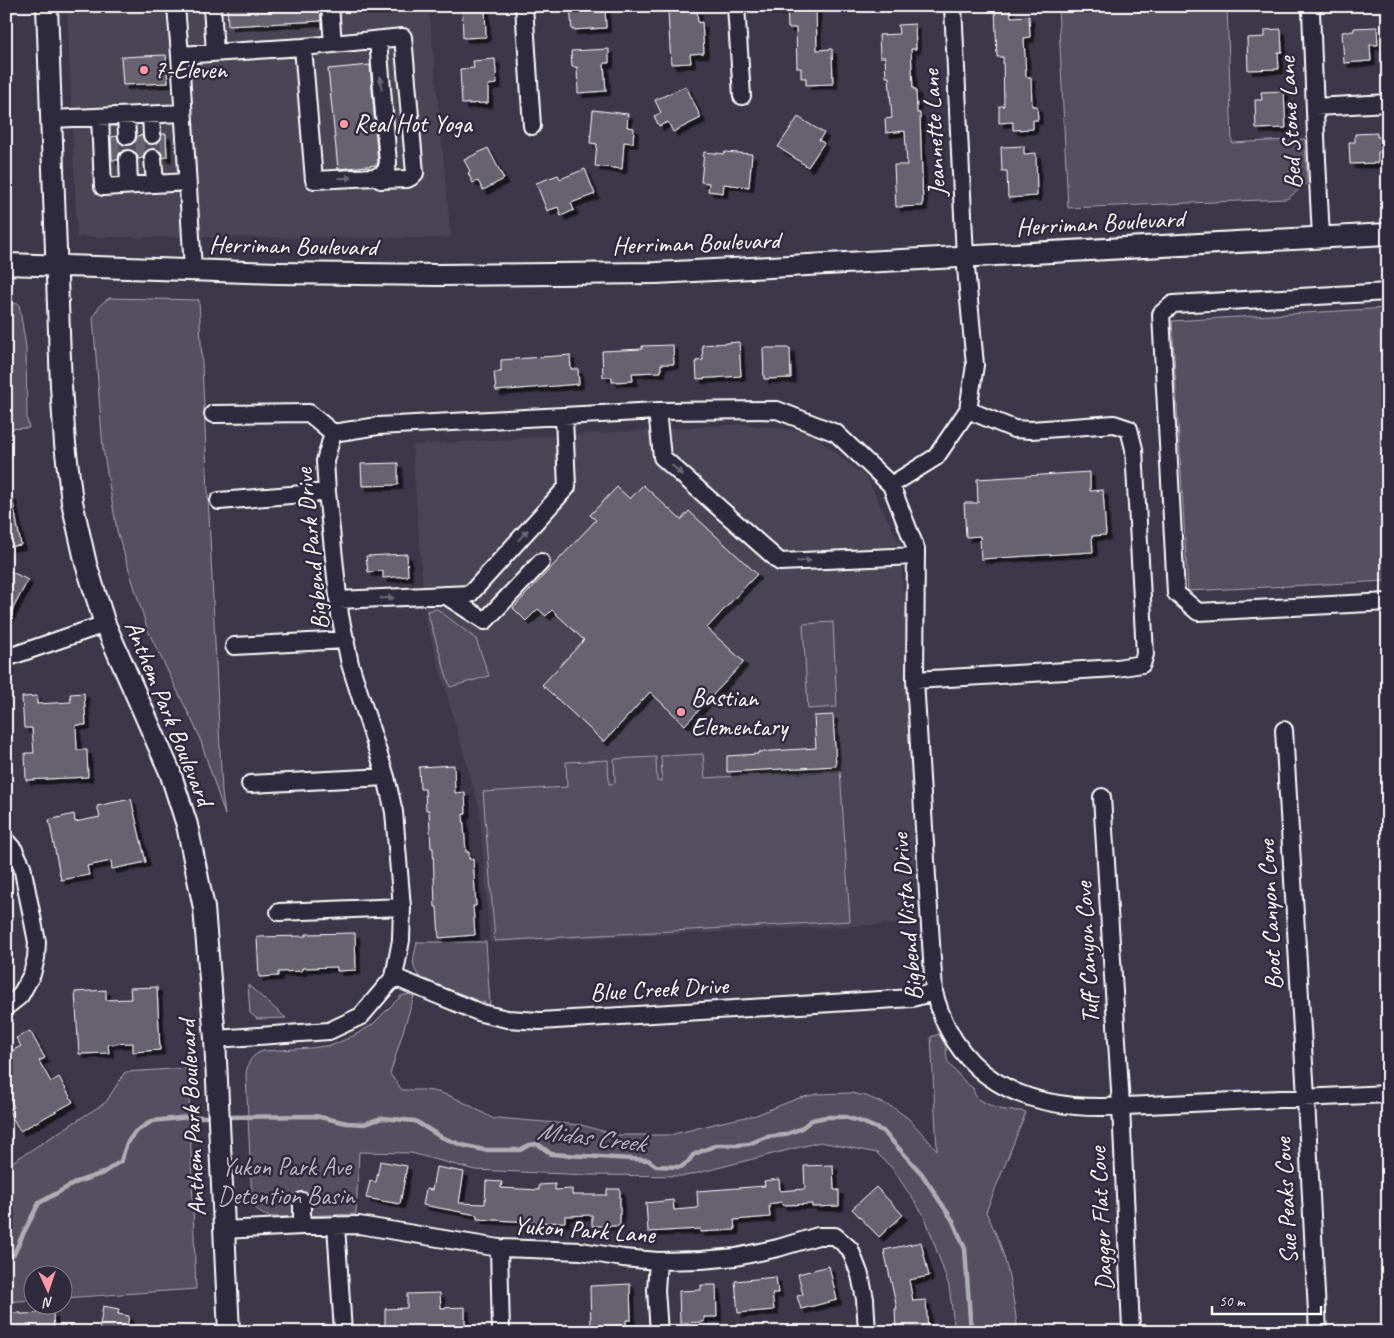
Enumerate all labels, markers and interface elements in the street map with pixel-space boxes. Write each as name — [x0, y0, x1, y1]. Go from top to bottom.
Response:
place label: 7-Eleven — [154, 54, 228, 86]
street label: Bed Stone Lane — [1270, 54, 1309, 190]
marker: 7-Eleven — [138, 64, 150, 76]
street label: Jeannette Lane — [915, 67, 953, 198]
one-way arrow — [377, 74, 385, 90]
place label: Real Hot Yoga — [354, 108, 474, 140]
marker: Real Hot Yoga — [338, 118, 350, 130]
one-way arrow — [337, 174, 353, 182]
street label: Herriman Boulevard — [1015, 202, 1189, 243]
street label: Herriman Boulevard — [612, 224, 785, 262]
street label: Herriman Boulevard — [209, 229, 381, 264]
one-way arrow — [670, 464, 682, 476]
street label: Bigbend Park Drive — [287, 465, 336, 632]
one-way arrow — [517, 530, 529, 542]
one-way arrow — [796, 557, 812, 565]
one-way arrow — [379, 593, 395, 601]
street label: Anthem Park Boulevard — [117, 616, 222, 814]
place label: Bastian Elementary — [691, 682, 790, 743]
marker: Bastian Elementary — [675, 706, 687, 718]
street label: Bigbend Vista Drive — [884, 830, 930, 1002]
street label: Boot Canyon Cove — [1250, 837, 1290, 991]
street label: Tuff Canyon Cove — [1067, 879, 1107, 1025]
street label: Blue Creek Drive — [589, 969, 731, 1009]
street label: Anthem Park Boulevard — [171, 1015, 213, 1217]
water label: Midas Creek — [535, 1114, 651, 1161]
street label: Sue Peaks Cove — [1267, 1135, 1305, 1265]
street label: Dagger Flat Cove — [1081, 1144, 1121, 1292]
park label: Yukon Park Ave Detention Basin — [217, 1151, 356, 1212]
street label: Yukon Park Lane — [512, 1209, 658, 1251]
north arrow — [22, 1266, 72, 1316]
scale bar — [1212, 1283, 1320, 1315]
text: 50 m — [1219, 1292, 1246, 1311]
text: N — [42, 1294, 53, 1311]

